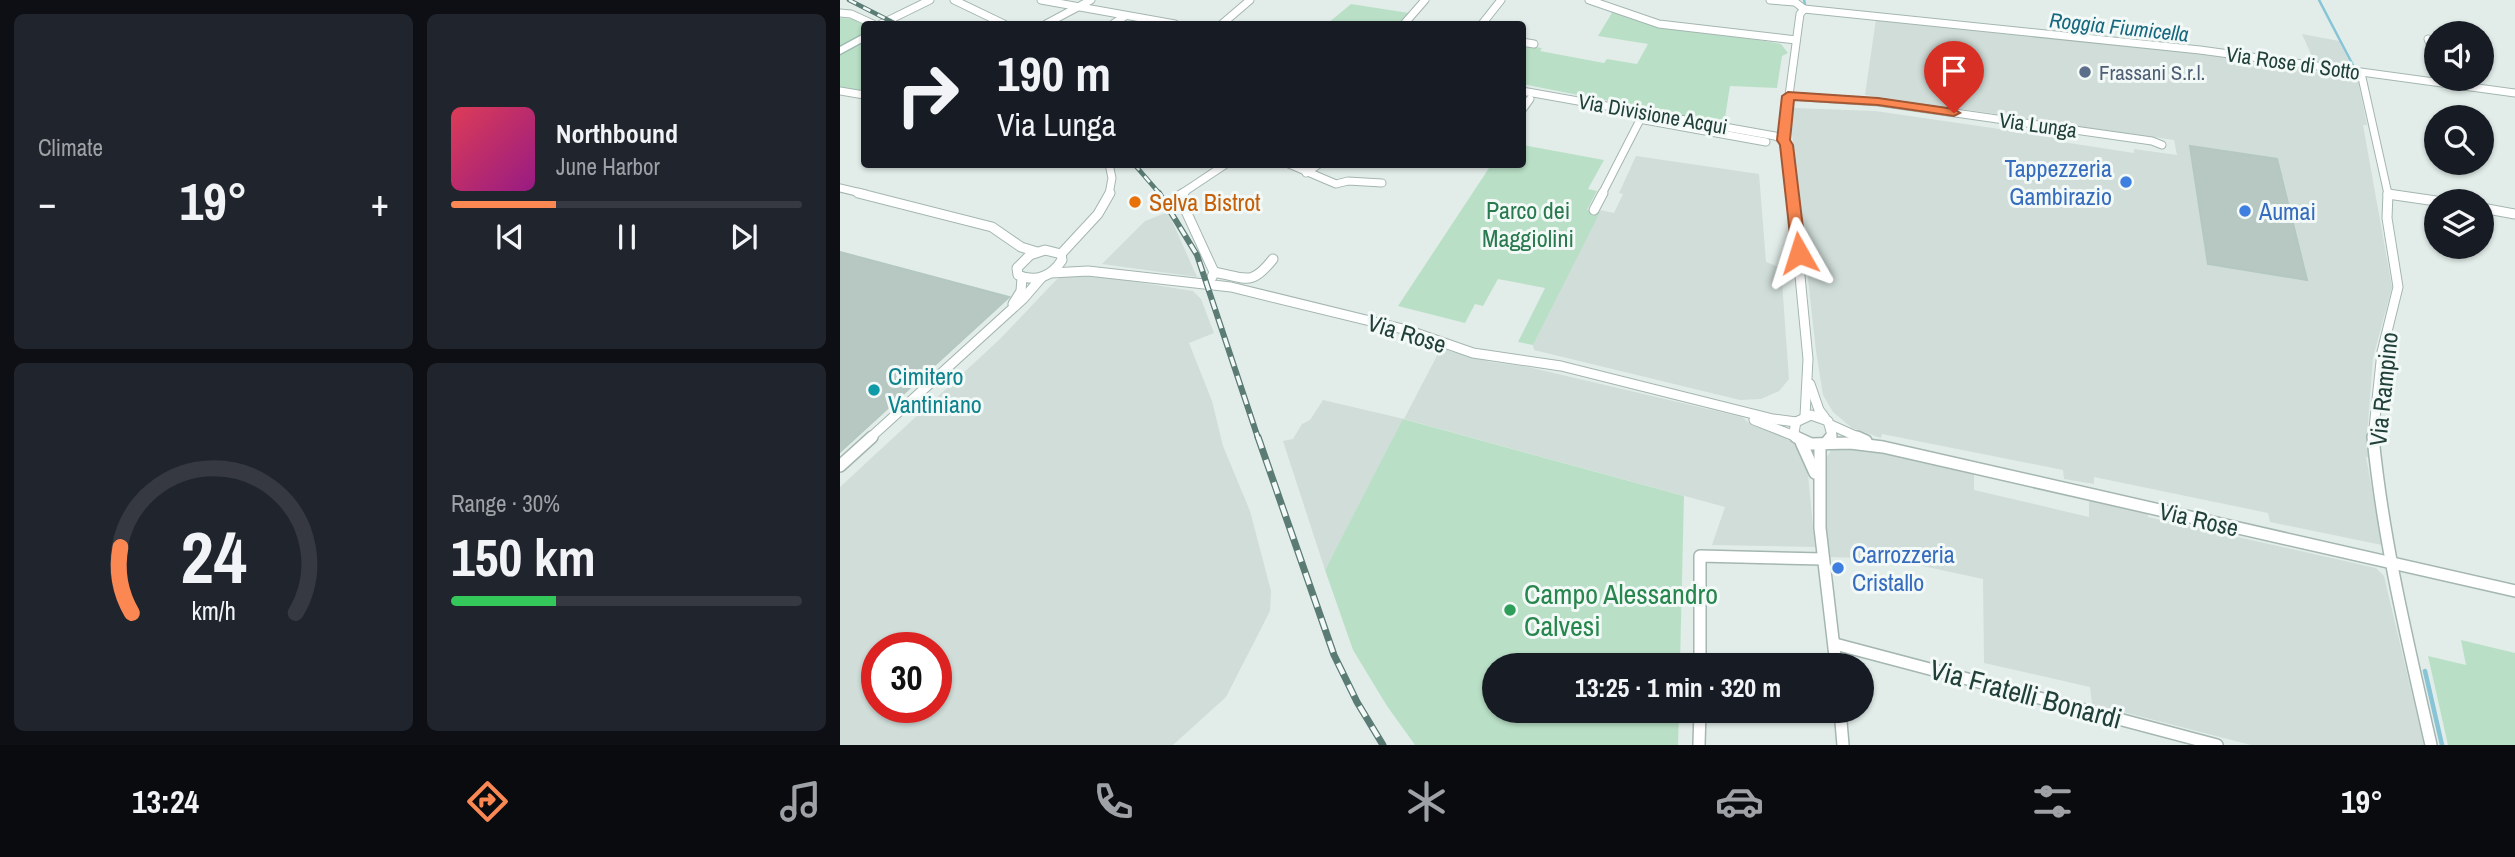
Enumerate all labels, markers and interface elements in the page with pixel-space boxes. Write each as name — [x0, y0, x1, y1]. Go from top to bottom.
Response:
water label: Roggia Fiumicella — [2048, 5, 2190, 49]
map controls — [2424, 21, 2494, 259]
button: sound — [2424, 21, 2494, 91]
street label: Via Rose di Sotto — [2224, 39, 2362, 87]
text: 190 m — [997, 40, 1111, 106]
pin — [1924, 41, 1984, 113]
icon: right — [882, 49, 973, 140]
icon: arrive — [1935, 52, 1973, 90]
place label: Frassani S.r.l. — [2099, 58, 2205, 87]
marker: Frassani S.r.l. — [2077, 64, 2093, 80]
street label: Via Divisione Acqui — [1576, 87, 1730, 141]
text: Via Lunga — [997, 103, 1116, 146]
street label: Via Lunga — [1997, 105, 2079, 145]
button: search — [2424, 105, 2494, 175]
text: Northbound — [556, 116, 678, 151]
text: Climate — [38, 132, 103, 163]
text: June Harbor — [556, 151, 660, 182]
place label: Tappezzeria Gambirazio — [2004, 152, 2112, 212]
text: 19° — [179, 166, 248, 236]
marker: Tappezzeria Gambirazio — [2118, 174, 2134, 190]
text: − — [38, 177, 56, 228]
text: + — [371, 177, 389, 228]
place label: Selva Bistrot — [1149, 186, 1261, 218]
button: layers — [2424, 189, 2494, 259]
marker: Selva Bistrot — [1127, 194, 1143, 210]
park label: Parco dei Maggiolini — [1482, 194, 1574, 254]
place label: Aumai — [2258, 195, 2316, 227]
marker: Aumai — [2237, 203, 2253, 219]
position arrow — [1762, 216, 1836, 290]
icon: previous — [491, 218, 529, 256]
icon: pause — [608, 218, 646, 256]
icon: next — [725, 218, 763, 256]
street label: Via Rose — [1364, 306, 1450, 360]
street label: Via Rampino — [2361, 330, 2405, 448]
place label: Cimitero Vantiniano — [888, 360, 982, 420]
marker: Cimitero Vantiniano — [866, 382, 882, 398]
text: Range · 30% — [451, 488, 560, 519]
street label: Via Rose — [2156, 494, 2242, 544]
text: 24 — [180, 508, 247, 606]
text: 150 km — [451, 522, 596, 592]
place label: Carrozzeria Cristallo — [1852, 538, 1955, 598]
marker: Carrozzeria Cristallo — [1830, 560, 1846, 576]
place label: Campo Alessandro Calvesi — [1524, 575, 1718, 645]
text: km/h — [191, 594, 236, 628]
marker: Campo Alessandro Calvesi — [1502, 602, 1518, 618]
speed limit sign: 30 — [861, 632, 952, 723]
street label: Via Fratelli Bonardi — [1926, 650, 2126, 738]
text: 13:25 · 1 min · 320 m — [1575, 670, 1781, 705]
icon: directions — [463, 777, 512, 826]
icon: music — [776, 777, 825, 826]
icon: phone — [1089, 777, 1138, 826]
icon: climate — [1402, 777, 1451, 826]
icon: car — [1715, 777, 1764, 826]
icon: filters — [2028, 777, 2077, 826]
text: 13:24 — [132, 780, 199, 823]
text: 19° — [2341, 780, 2383, 823]

